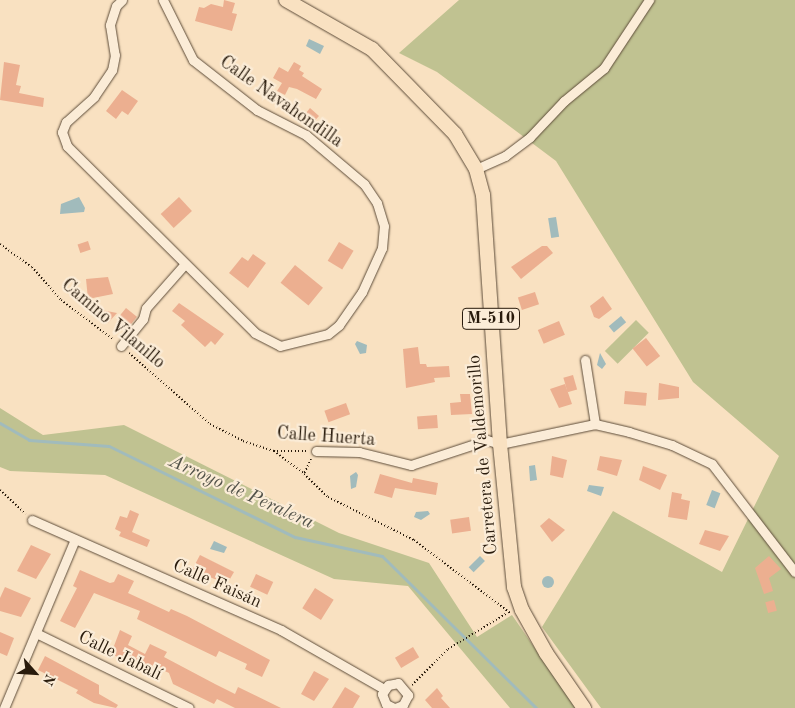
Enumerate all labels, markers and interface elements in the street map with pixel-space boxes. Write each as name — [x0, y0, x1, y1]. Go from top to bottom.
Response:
street label: Calle Navahondilla — [215, 51, 347, 153]
street label: Camino Vilanillo — [57, 274, 169, 374]
road number: M-510 — [461, 306, 521, 332]
street label: Carretera de Valdemorillo — [463, 354, 503, 556]
street label: Calle Huerta — [276, 423, 376, 451]
water label: Arroyo de Peralera — [165, 451, 317, 535]
street label: Calle Faisán — [169, 555, 265, 613]
street label: Calle Jabalí — [75, 626, 165, 686]
north arrow — [10, 648, 60, 698]
text: N — [40, 672, 57, 687]

